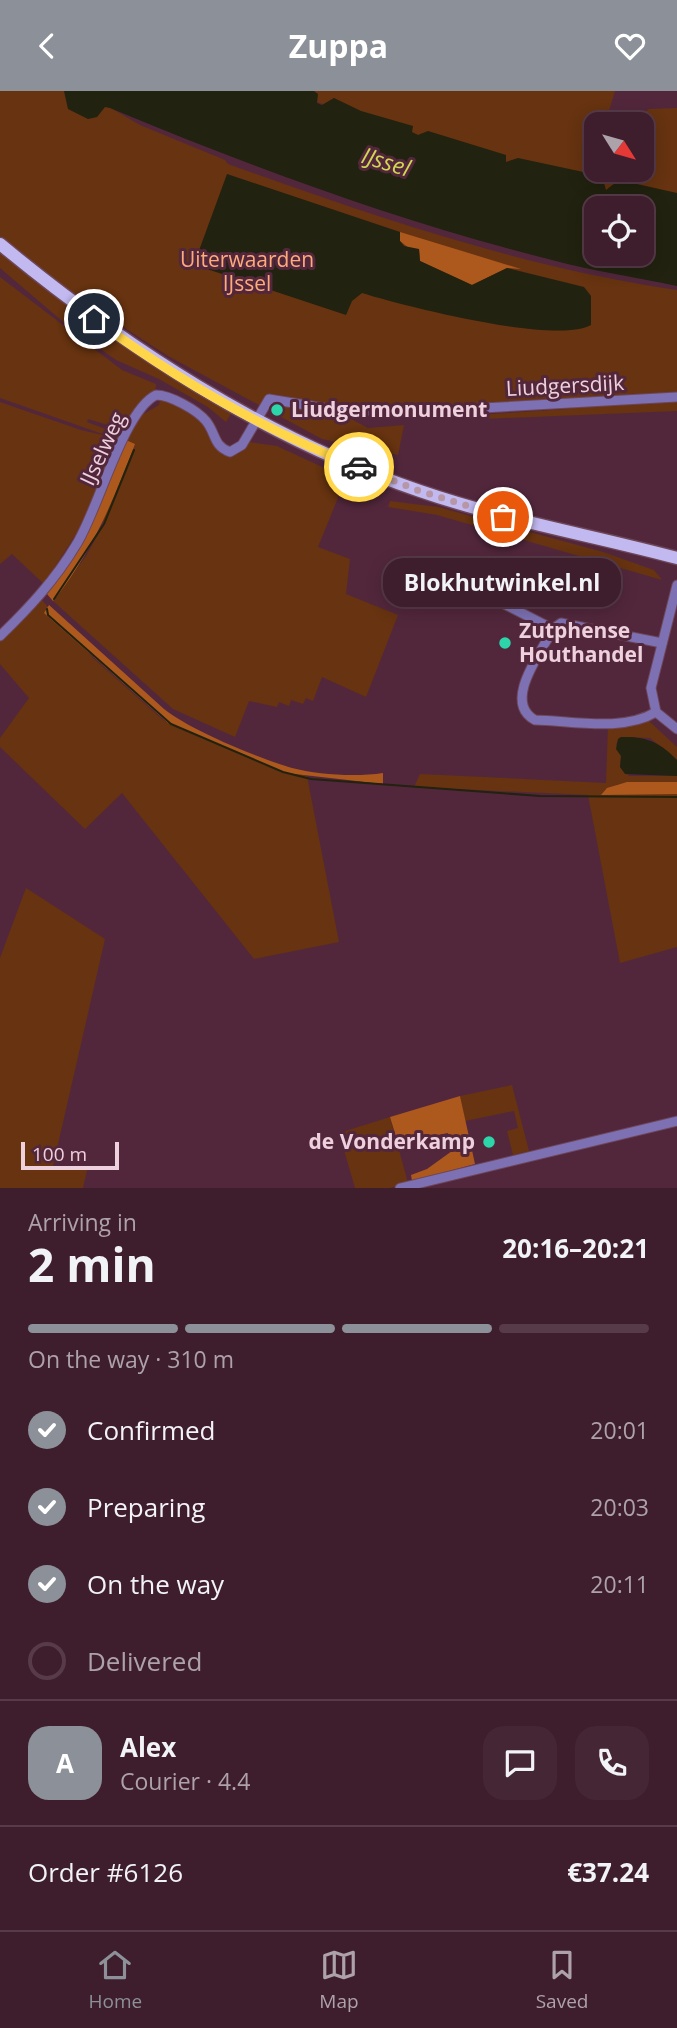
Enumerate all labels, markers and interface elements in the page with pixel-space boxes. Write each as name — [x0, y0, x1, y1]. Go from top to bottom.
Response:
text: Zuppa — [289, 24, 388, 67]
icon: back — [28, 27, 66, 65]
icon: heart — [611, 27, 649, 65]
north arrow — [584, 112, 654, 182]
map controls — [584, 112, 654, 266]
water label: IJssel — [358, 139, 416, 184]
button: locate — [584, 196, 654, 266]
park label: Uiterwaarden IJssel — [180, 245, 314, 297]
pin — [64, 289, 124, 349]
icon: home — [75, 300, 113, 338]
street label: Liudgersdijk — [505, 368, 625, 402]
place label: Liudgermonument — [291, 395, 487, 423]
marker: Liudgermonument — [269, 402, 285, 418]
street label: IJselweg — [73, 407, 131, 490]
courier — [324, 432, 394, 502]
icon: car — [340, 448, 378, 486]
pin — [473, 487, 533, 547]
icon: bag — [484, 498, 522, 536]
callout: Blokhutwinkel.nl — [384, 559, 622, 608]
text: Blokhutwinkel.nl — [404, 566, 600, 598]
place label: Zutphense Houthandel — [519, 616, 643, 668]
marker: Zutphense Houthandel — [497, 635, 513, 651]
place label: de Vonderkamp — [309, 1127, 475, 1155]
marker: de Vonderkamp — [481, 1134, 497, 1150]
scale bar — [21, 1139, 119, 1171]
text: 100 m — [32, 1141, 87, 1167]
text: Arriving in — [28, 1206, 137, 1238]
text: 20:16–20:21 — [502, 1230, 649, 1266]
text: 2 min — [28, 1233, 156, 1295]
text: On the way · 310 m — [28, 1343, 234, 1375]
icon: check — [28, 1411, 66, 1449]
text: Confirmed — [87, 1412, 215, 1448]
text: 20:01 — [590, 1414, 649, 1446]
icon: check — [28, 1488, 66, 1526]
text: Preparing — [87, 1489, 205, 1525]
text: 20:03 — [590, 1491, 649, 1523]
icon: check — [28, 1565, 66, 1603]
text: On the way — [87, 1566, 224, 1602]
text: 20:11 — [590, 1568, 649, 1600]
text: Delivered — [87, 1643, 202, 1679]
button: chat — [483, 1726, 557, 1800]
button: phone — [575, 1726, 649, 1800]
text: Alex — [120, 1729, 176, 1765]
text: A — [56, 1745, 74, 1781]
text: Courier · 4.4 — [120, 1765, 250, 1797]
text: Order #6126 — [28, 1854, 183, 1890]
text: €37.24 — [567, 1854, 649, 1890]
tab: Home — [89, 1946, 142, 2014]
tab: Map — [319, 1946, 359, 2014]
tab: Saved — [536, 1946, 588, 2014]

